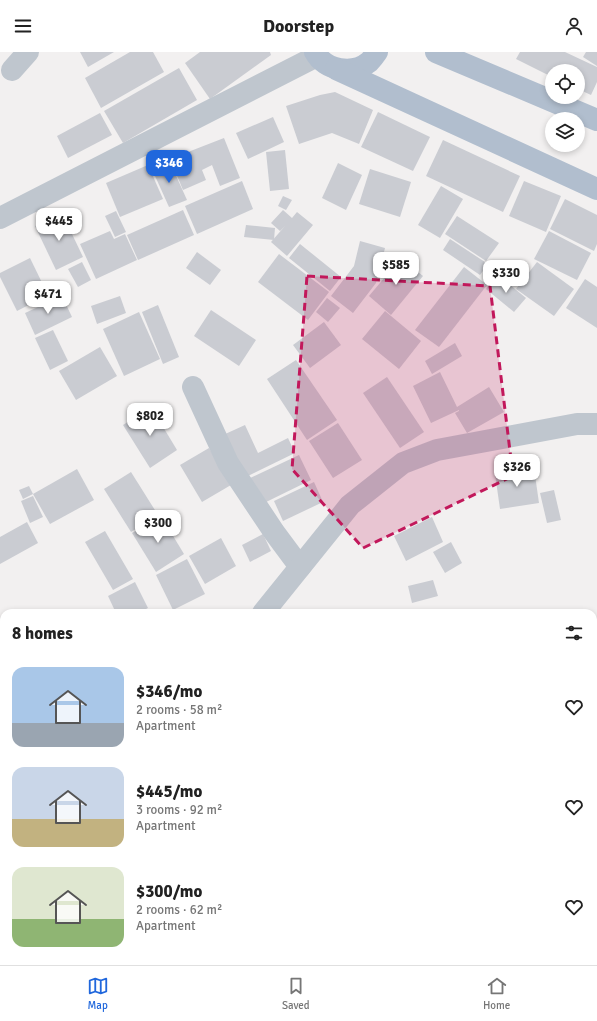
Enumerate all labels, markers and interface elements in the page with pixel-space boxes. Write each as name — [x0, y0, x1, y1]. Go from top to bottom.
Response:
icon: menu — [12, 15, 34, 37]
text: Doorstep — [263, 15, 334, 37]
icon: person — [563, 15, 585, 37]
map controls — [545, 64, 585, 152]
button: locate — [545, 64, 585, 104]
button: layers — [545, 112, 585, 152]
pin: $346 — [145, 150, 193, 184]
text: $346 — [155, 155, 183, 171]
pin: $445 — [35, 208, 83, 242]
text: $445 — [45, 213, 73, 229]
pin: $585 — [372, 252, 420, 286]
text: $585 — [382, 257, 410, 273]
pin: $330 — [482, 260, 530, 294]
text: $330 — [492, 265, 520, 281]
pin: $471 — [24, 281, 72, 315]
text: $471 — [34, 286, 62, 302]
pin: $802 — [126, 403, 174, 437]
text: $802 — [136, 408, 164, 424]
pin: $326 — [493, 454, 541, 488]
text: $326 — [503, 459, 531, 475]
pin: $300 — [134, 510, 182, 544]
text: $300 — [144, 515, 172, 531]
icon: filters — [563, 622, 585, 644]
text: 8 homes — [12, 623, 73, 644]
text: $346/mo — [136, 681, 202, 702]
icon: home — [44, 683, 92, 731]
icon: heart — [563, 696, 585, 718]
text: 2 rooms · 58 m² — [136, 702, 222, 718]
text: Apartment — [136, 718, 196, 734]
text: $445/mo — [136, 781, 202, 802]
icon: home — [44, 783, 92, 831]
icon: heart — [563, 796, 585, 818]
text: 3 rooms · 92 m² — [136, 802, 222, 818]
text: Apartment — [136, 818, 196, 834]
text: $300/mo — [136, 881, 202, 902]
icon: home — [44, 883, 92, 931]
icon: heart — [563, 896, 585, 918]
text: 2 rooms · 62 m² — [136, 902, 222, 918]
text: Apartment — [136, 918, 196, 934]
tab: Map — [87, 975, 109, 1012]
tab: Saved — [282, 975, 310, 1012]
tab: Home — [483, 975, 510, 1012]

